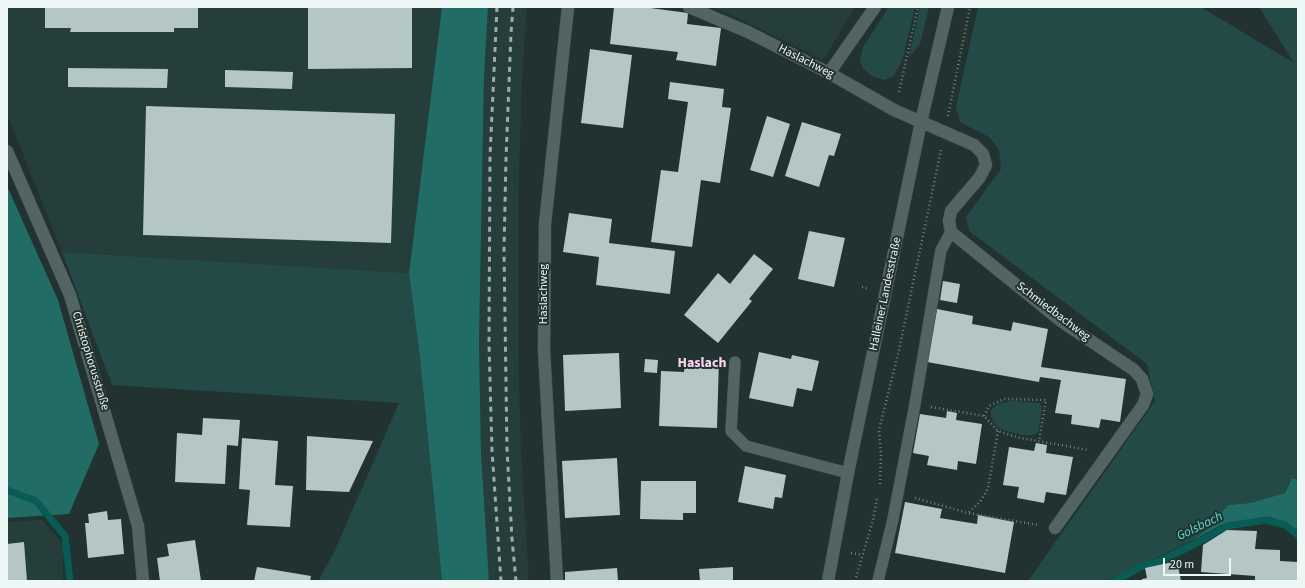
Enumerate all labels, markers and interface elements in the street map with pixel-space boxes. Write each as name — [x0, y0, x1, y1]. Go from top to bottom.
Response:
street label: Haslachweg — [776, 42, 836, 82]
street label: Halleiner Landesstraße — [867, 236, 905, 352]
street label: Haslachweg — [537, 264, 551, 324]
street label: Schmiedbachweg — [1013, 279, 1093, 345]
street label: Christophorusstraße — [68, 310, 112, 412]
district label: Haslach — [678, 356, 726, 372]
water label: Golsbach — [1174, 509, 1226, 545]
scale bar — [1165, 550, 1233, 576]
text: 20 m — [1170, 556, 1194, 573]

